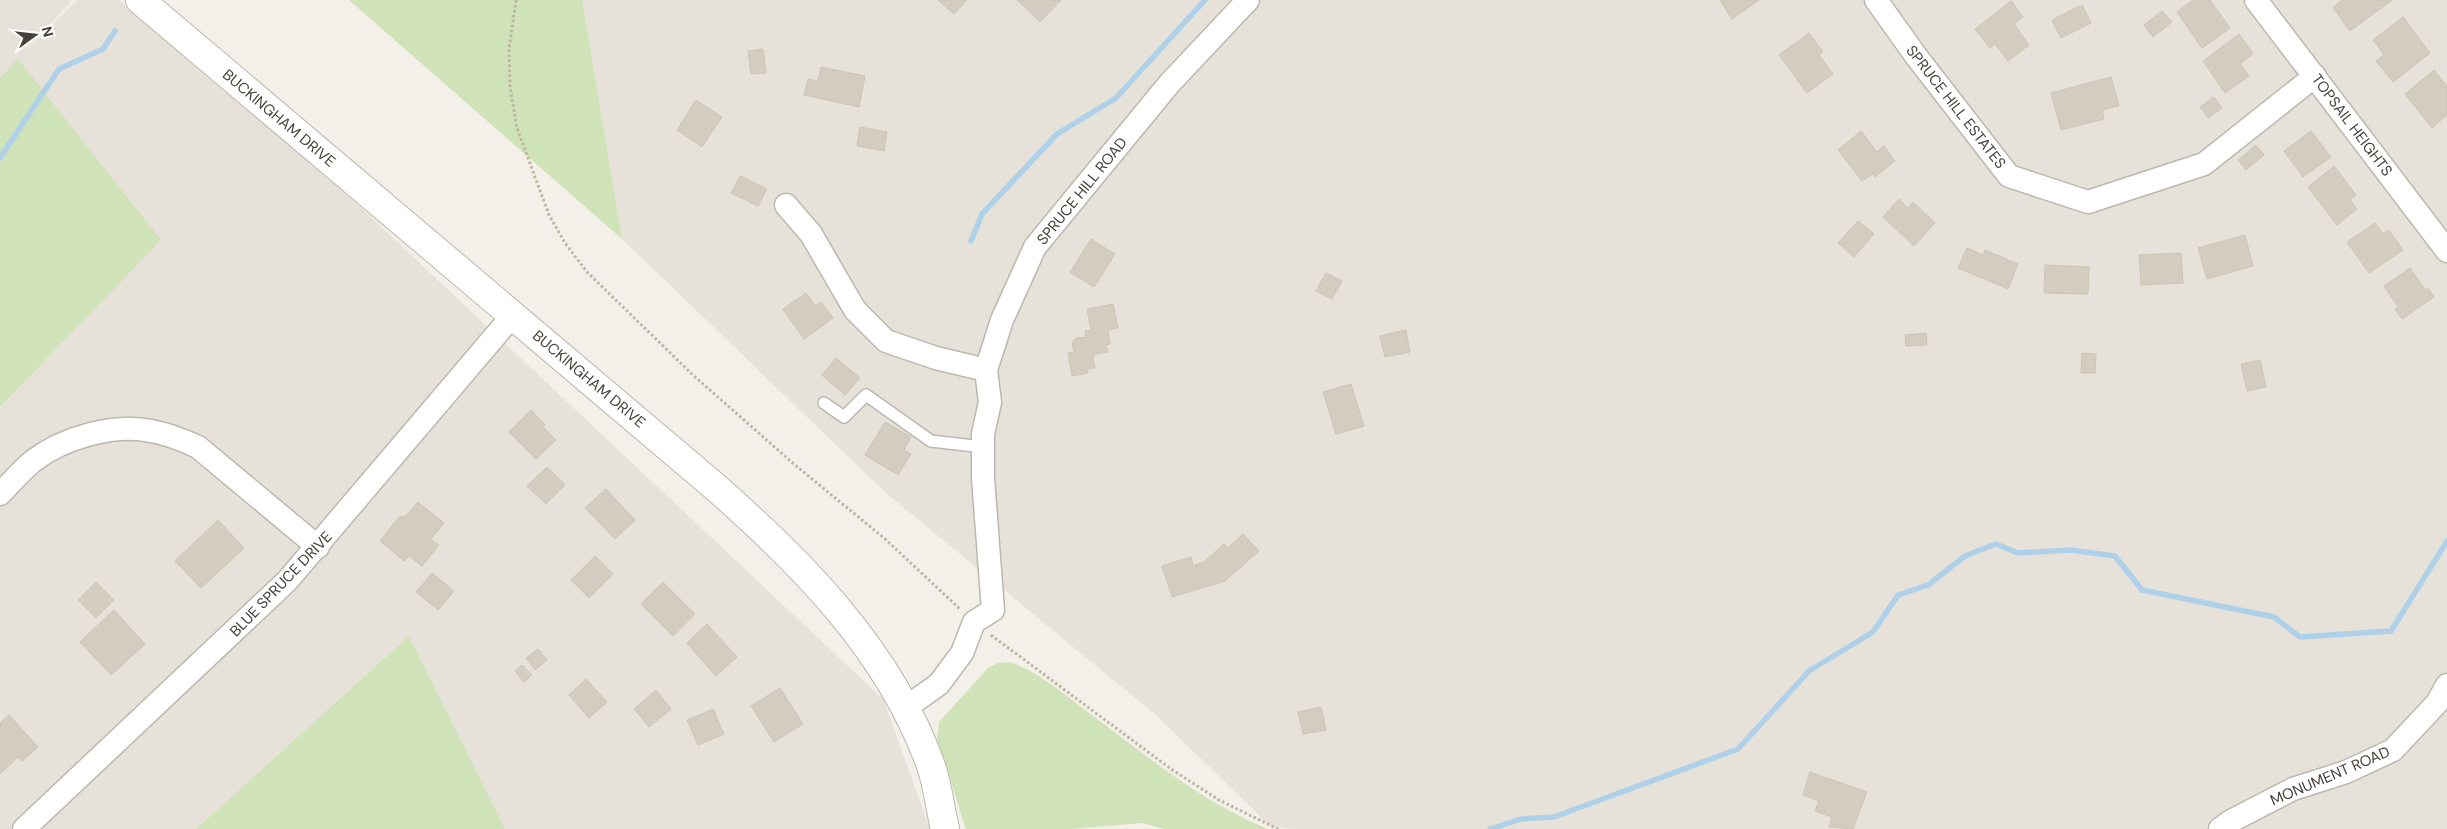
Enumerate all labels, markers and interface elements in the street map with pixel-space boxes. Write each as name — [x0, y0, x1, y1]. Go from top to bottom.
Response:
north arrow — [10, 10, 60, 60]
text: N — [38, 24, 58, 39]
street label: SPRUCE HILL ESTATES — [1902, 41, 2011, 173]
street label: BUCKINGHAM DRIVE — [218, 65, 340, 171]
street label: TOPSAIL HEIGHTS — [2307, 70, 2397, 180]
street label: SPRUCE HILL ROAD — [1032, 133, 1132, 249]
street label: BUCKINGHAM DRIVE — [528, 326, 650, 432]
street label: BLUE SPRUCE DRIVE — [225, 527, 337, 641]
street label: MONUMENT ROAD — [2267, 742, 2393, 810]

